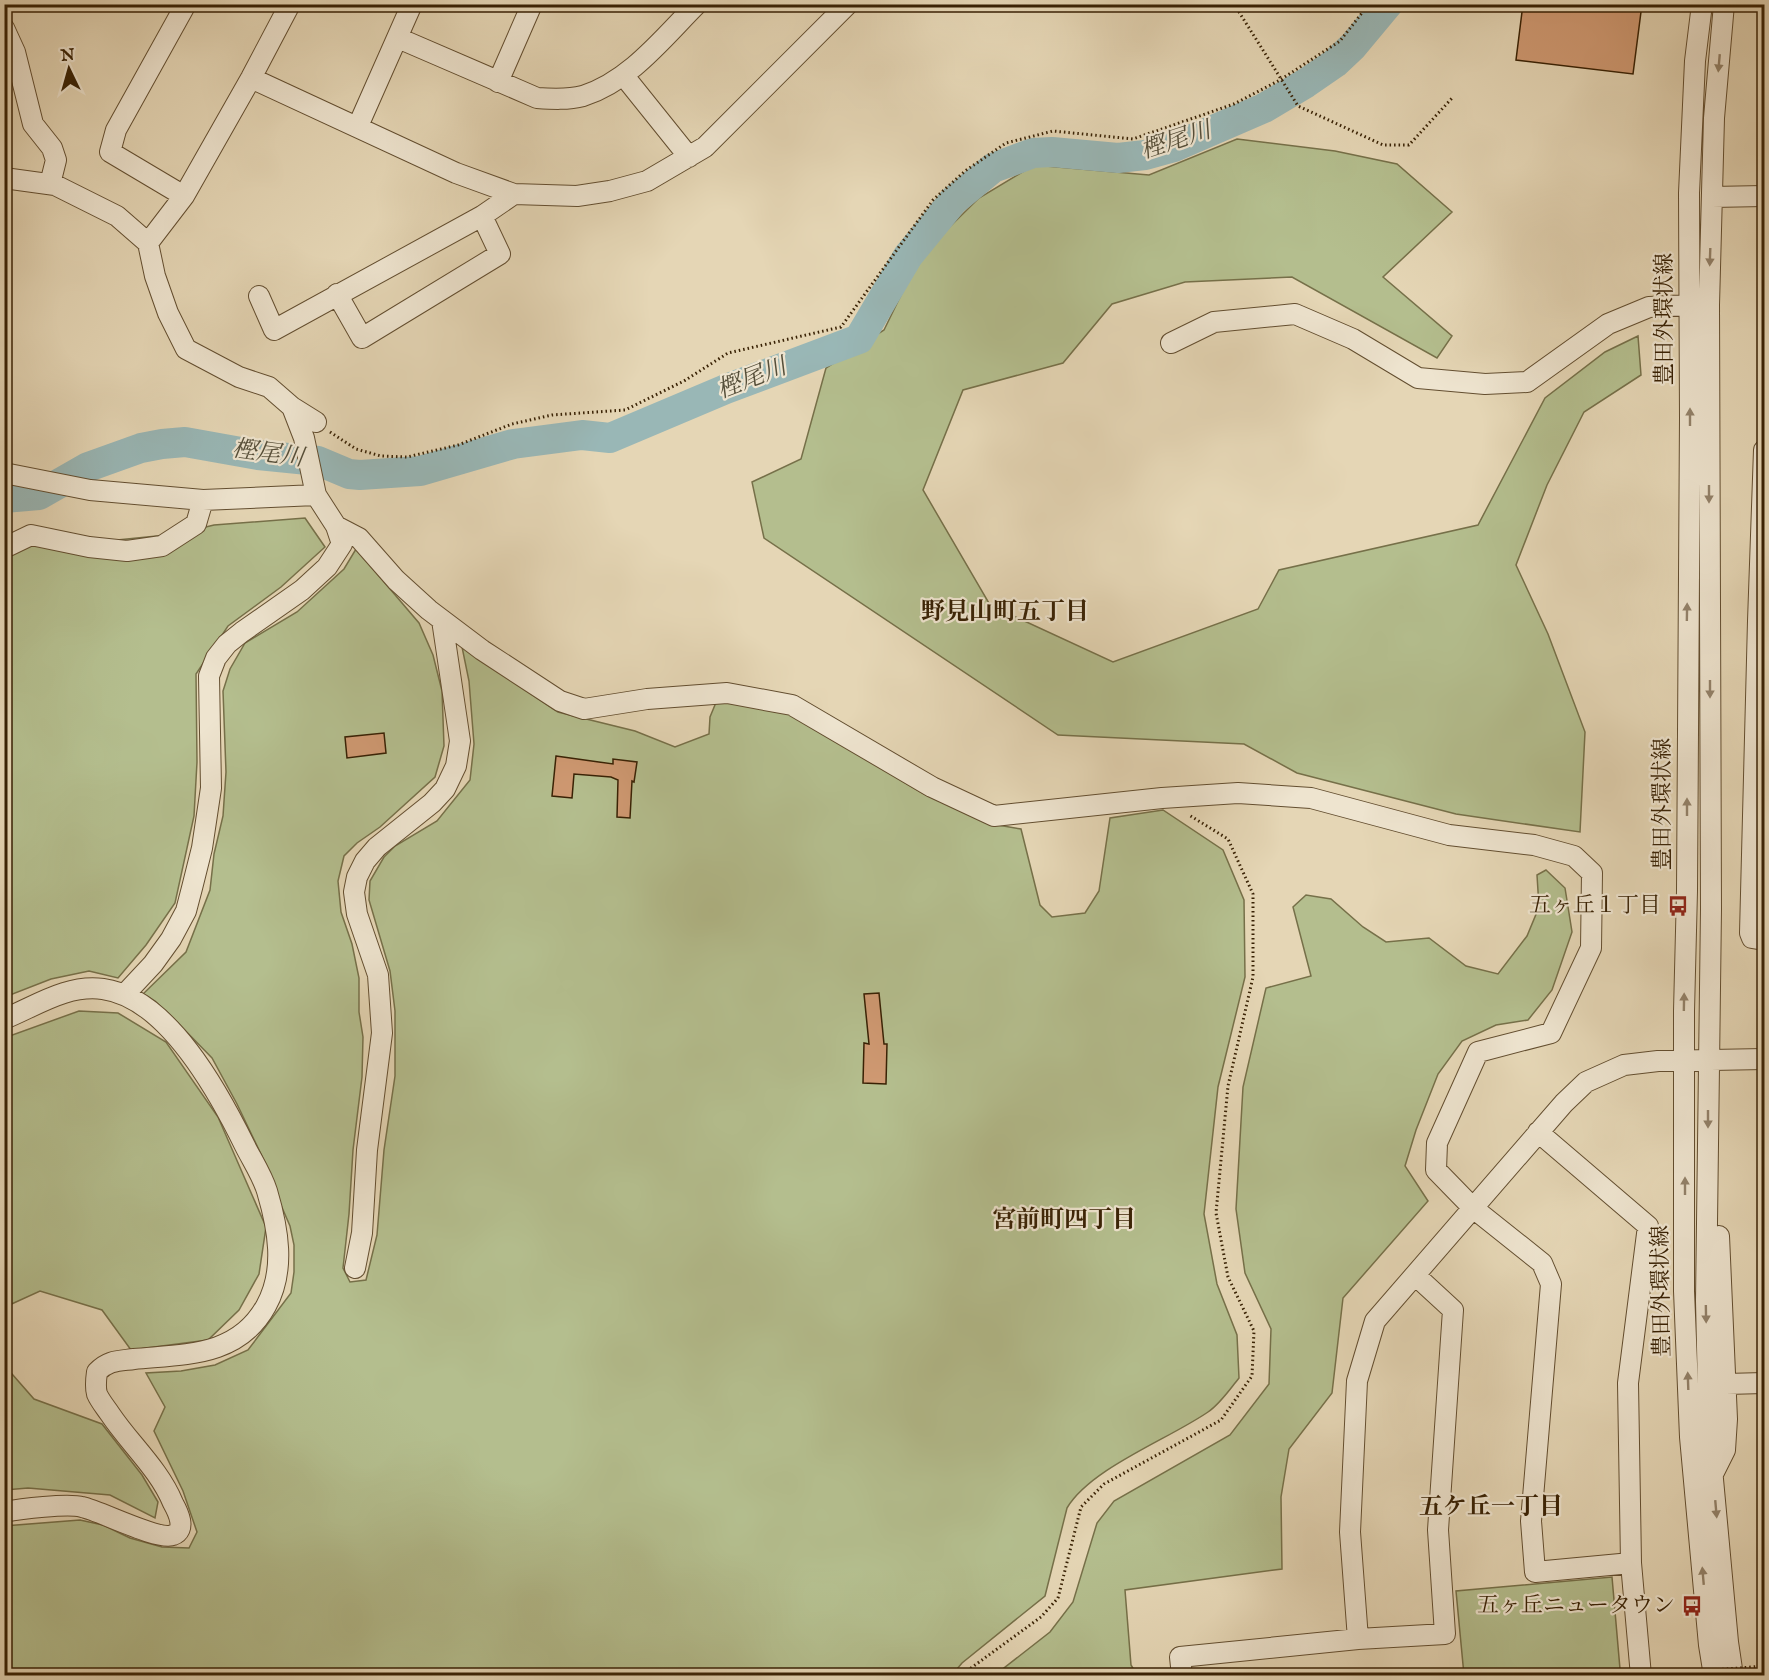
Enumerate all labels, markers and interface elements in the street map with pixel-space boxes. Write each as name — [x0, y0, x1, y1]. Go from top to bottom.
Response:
north arrow — [39, 39, 99, 99]
text: N — [59, 45, 76, 67]
one-way arrow — [1714, 53, 1724, 72]
water label: 樫尾川 — [1137, 114, 1218, 167]
one-way arrow — [1706, 248, 1715, 267]
street label: 豊田外環状線 — [1651, 253, 1679, 385]
water label: 樫尾川 — [713, 351, 794, 406]
one-way arrow — [1685, 408, 1695, 427]
water label: 樫尾川 — [230, 434, 309, 475]
one-way arrow — [1704, 485, 1714, 504]
district label: 野見山町五丁目 — [921, 597, 1089, 628]
one-way arrow — [1682, 603, 1692, 622]
one-way arrow — [1705, 680, 1715, 699]
street label: 豊田外環状線 — [1649, 738, 1677, 870]
one-way arrow — [1682, 798, 1692, 817]
place label: 五ヶ丘１丁目 — [1529, 892, 1661, 920]
bus stop icon: 五ヶ丘１丁目 — [1666, 894, 1690, 918]
one-way arrow — [1679, 993, 1689, 1012]
one-way arrow — [1703, 1110, 1713, 1129]
one-way arrow — [1680, 1177, 1690, 1196]
district label: 宮前町四丁目 — [992, 1205, 1136, 1236]
street label: 豊田外環状線 — [1647, 1225, 1677, 1357]
one-way arrow — [1702, 1305, 1711, 1324]
one-way arrow — [1683, 1372, 1692, 1391]
district label: 五ケ丘一丁目 — [1419, 1492, 1563, 1523]
one-way arrow — [1711, 1499, 1721, 1518]
one-way arrow — [1698, 1566, 1708, 1585]
place label: 五ヶ丘ニュータウン — [1477, 1592, 1675, 1620]
bus stop icon: 五ヶ丘ニュータウン — [1680, 1594, 1704, 1618]

